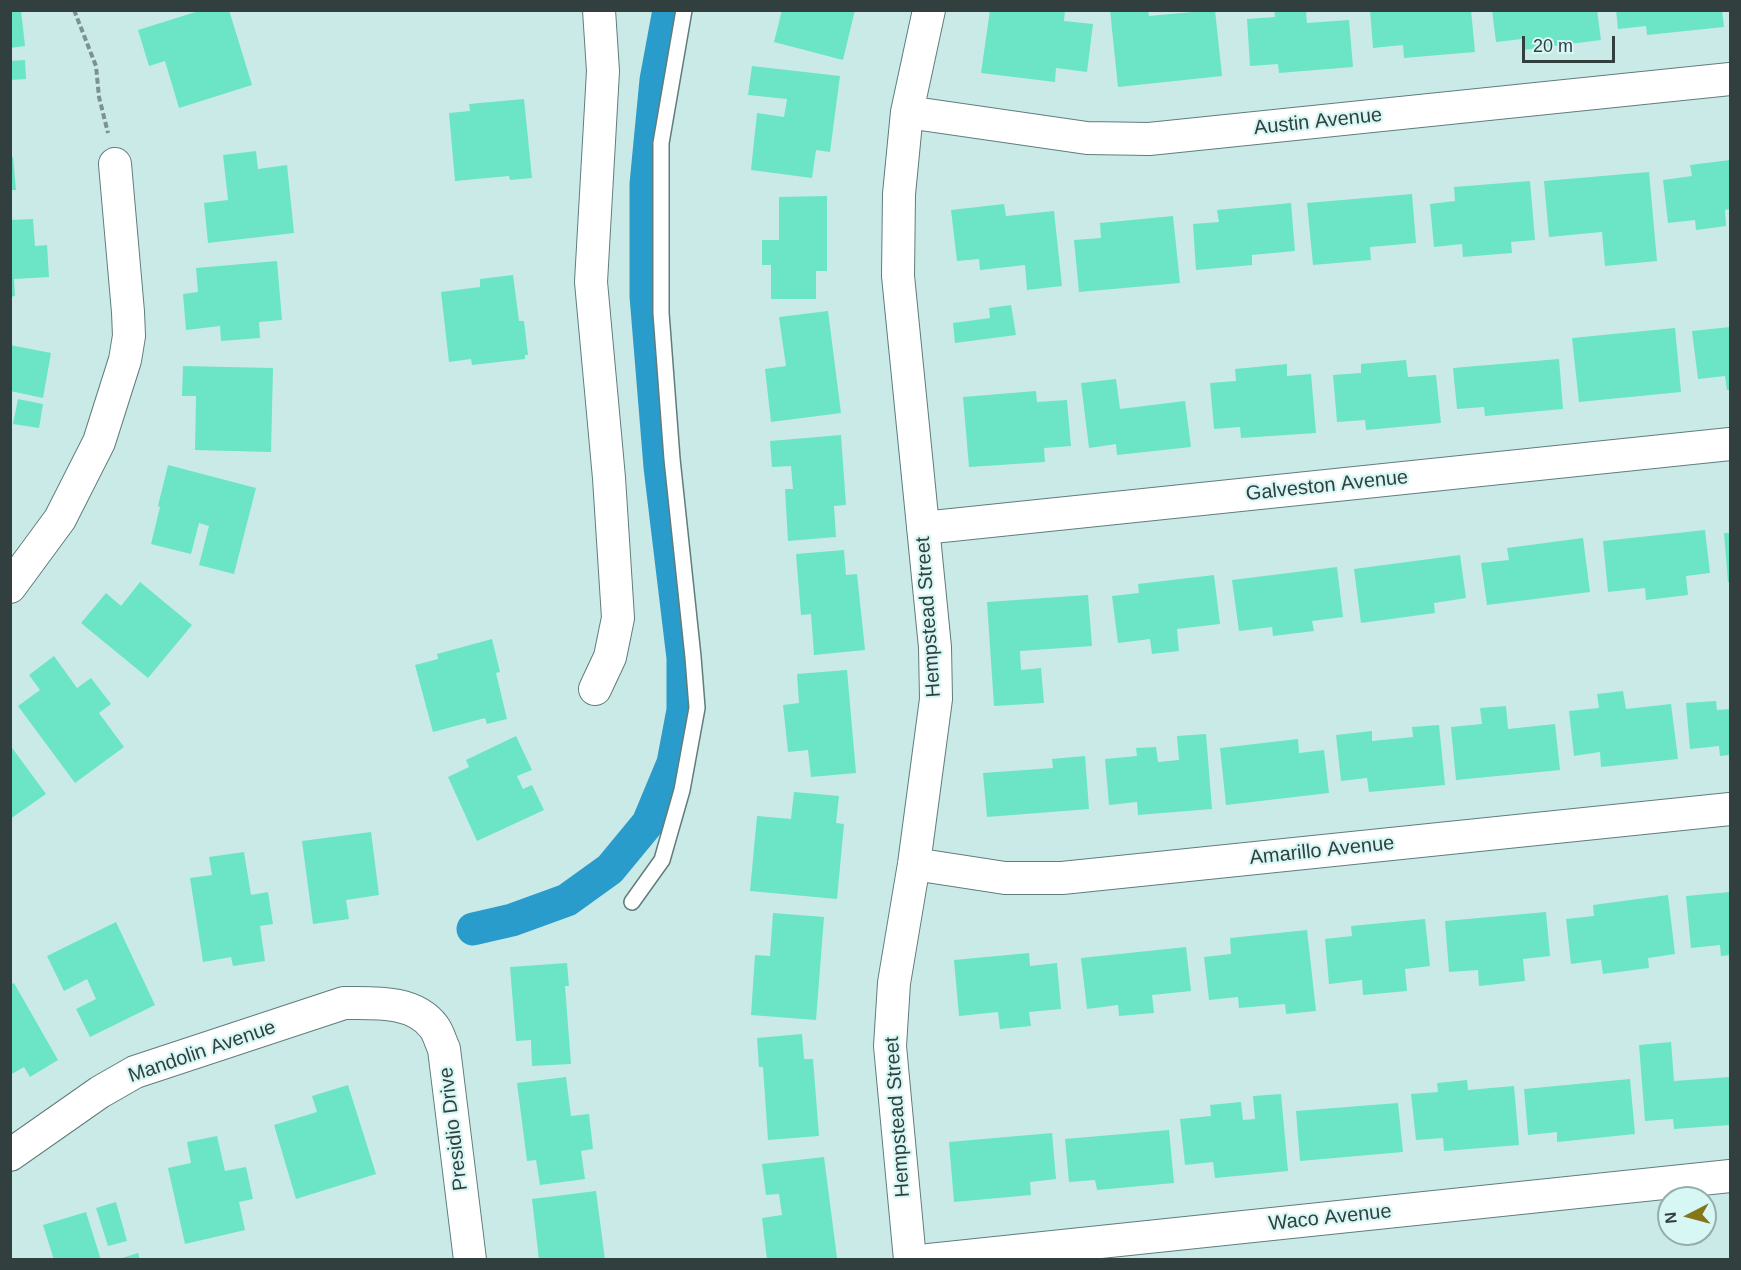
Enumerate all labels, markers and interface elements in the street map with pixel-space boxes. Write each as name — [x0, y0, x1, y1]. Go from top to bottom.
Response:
scale bar — [1525, 24, 1618, 62]
text: 20 m — [1533, 36, 1573, 56]
street label: Austin Avenue — [1253, 103, 1383, 141]
street label: Galveston Avenue — [1245, 466, 1409, 506]
street label: Hempstead Street — [911, 536, 947, 698]
street label: Amarillo Avenue — [1249, 831, 1395, 871]
street label: Mandolin Avenue — [125, 1016, 279, 1088]
street label: Hempstead Street — [880, 1036, 916, 1198]
street label: Presidio Drive — [435, 1066, 473, 1192]
north arrow — [1657, 1186, 1717, 1246]
street label: Waco Avenue — [1267, 1200, 1393, 1236]
text: N — [1662, 1211, 1680, 1224]

